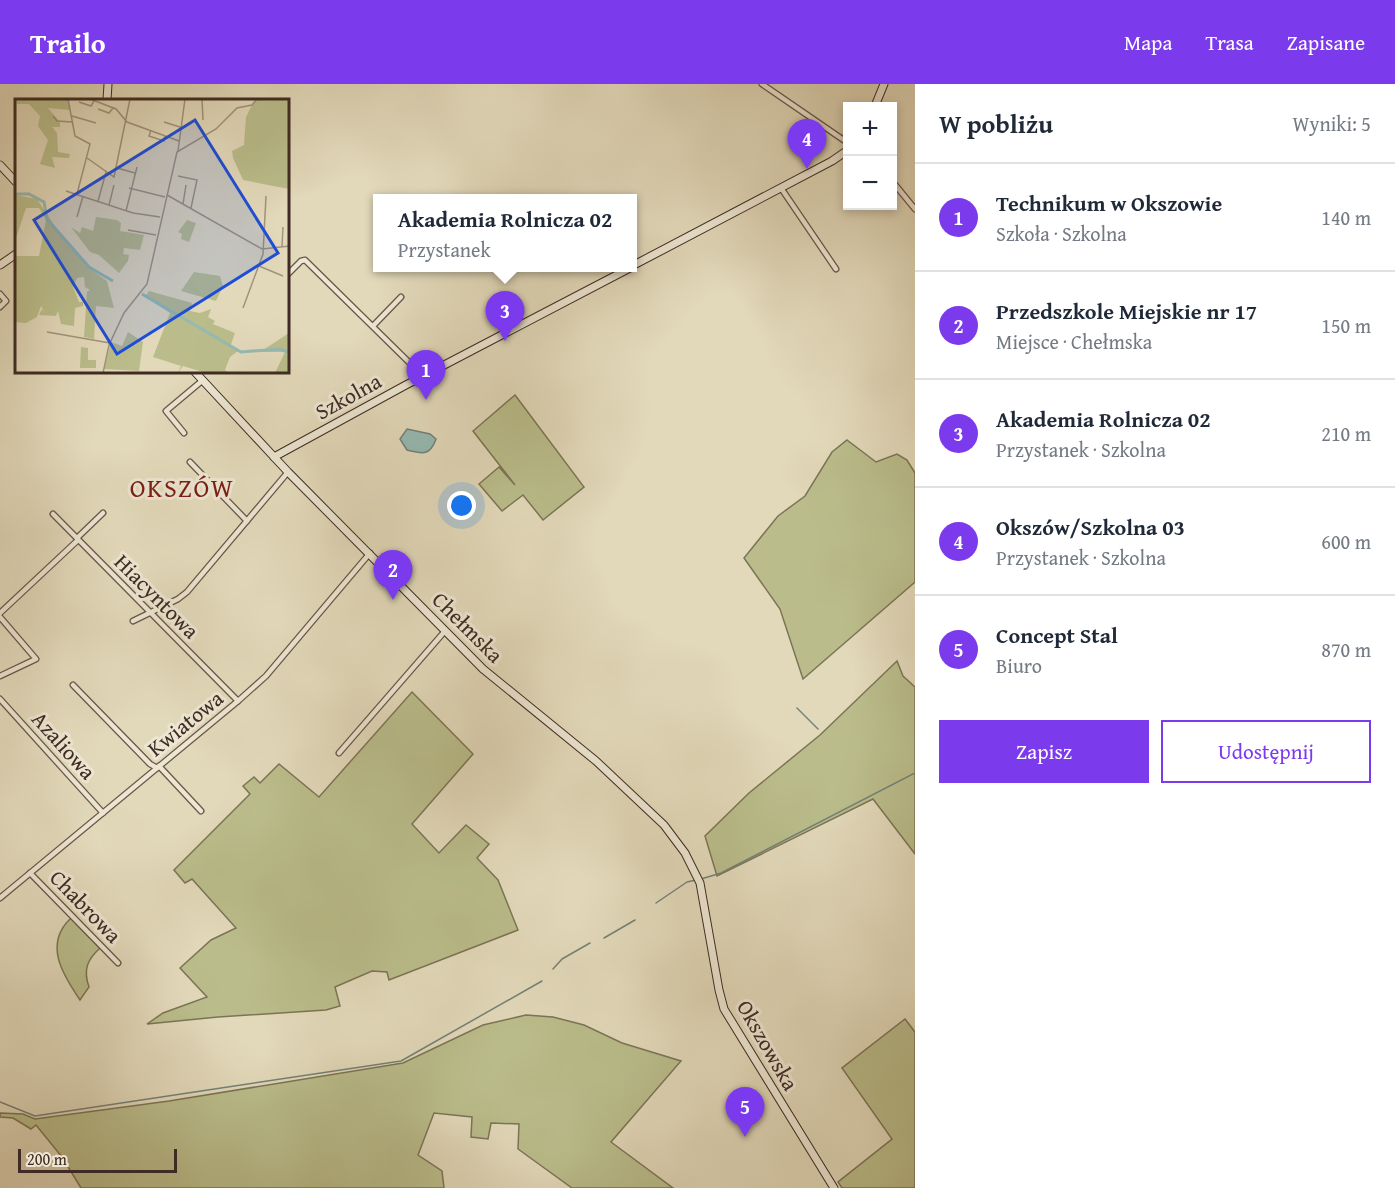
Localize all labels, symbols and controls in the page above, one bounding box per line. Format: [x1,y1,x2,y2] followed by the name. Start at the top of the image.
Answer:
[30,22,106,63] text: Trailo
[1124,27,1172,58] text: Mapa
[1205,27,1254,58] text: Trasa
[1287,27,1365,58] text: Zapisane
[15,99,290,374] inset map
[843,102,897,210] map controls
[843,102,897,156] button: +
[939,104,1053,143] text: W pobliżu
[1293,109,1371,138] text: Wyniki: 5
[788,120,826,169] pin: 4
[843,156,897,210] button: −
[996,187,1222,219] text: Technikum w Okszowie
[373,194,637,272] popup
[398,203,612,235] text: Akademia Rolnicza 02
[953,203,964,232] text: 1
[1321,203,1371,232] text: 140 m
[996,219,1127,248] text: Szkoła · Szkolna
[398,235,491,264] text: Przystanek
[486,292,524,341] pin: 3
[996,295,1257,327] text: Przedszkole Miejskie nr 17
[953,311,964,340] text: 2
[1321,311,1371,340] text: 150 m
[996,327,1152,356] text: Miejsce · Chełmska
[406,350,446,400] pin: 1
[309,364,387,427] street label: Szkolna
[996,403,1211,435] text: Akademia Rolnicza 02
[953,419,964,448] text: 3
[1321,419,1371,448] text: 210 m
[996,435,1166,464] text: Przystanek · Szkolna
[130,468,234,507] district label: OKSZÓW
[447,491,476,520] your location
[996,511,1185,543] text: Okszów/Szkolna 03
[953,527,964,556] text: 4
[1321,527,1371,556] text: 600 m
[996,543,1166,572] text: Przystanek · Szkolna
[107,546,207,646] street label: Hiacyntowa
[374,550,412,600] pin: 2
[425,584,511,670] street label: Chełmska
[996,619,1118,651] text: Concept Stal
[953,635,964,664] text: 5
[1321,635,1371,664] text: 870 m
[996,651,1042,680] text: Biuro
[140,682,230,764] street label: Kwiatowa
[25,704,104,787] street label: Azaliowa
[939,720,1149,783] button: Zapisz
[1161,720,1371,783] button: Udostępnij
[43,862,130,950] street label: Chabrowa
[729,994,807,1097] street label: Okszowska
[726,1088,764,1137] pin: 5
[18,1146,177,1174] scale bar
[27,1147,67,1171] text: 200 m

